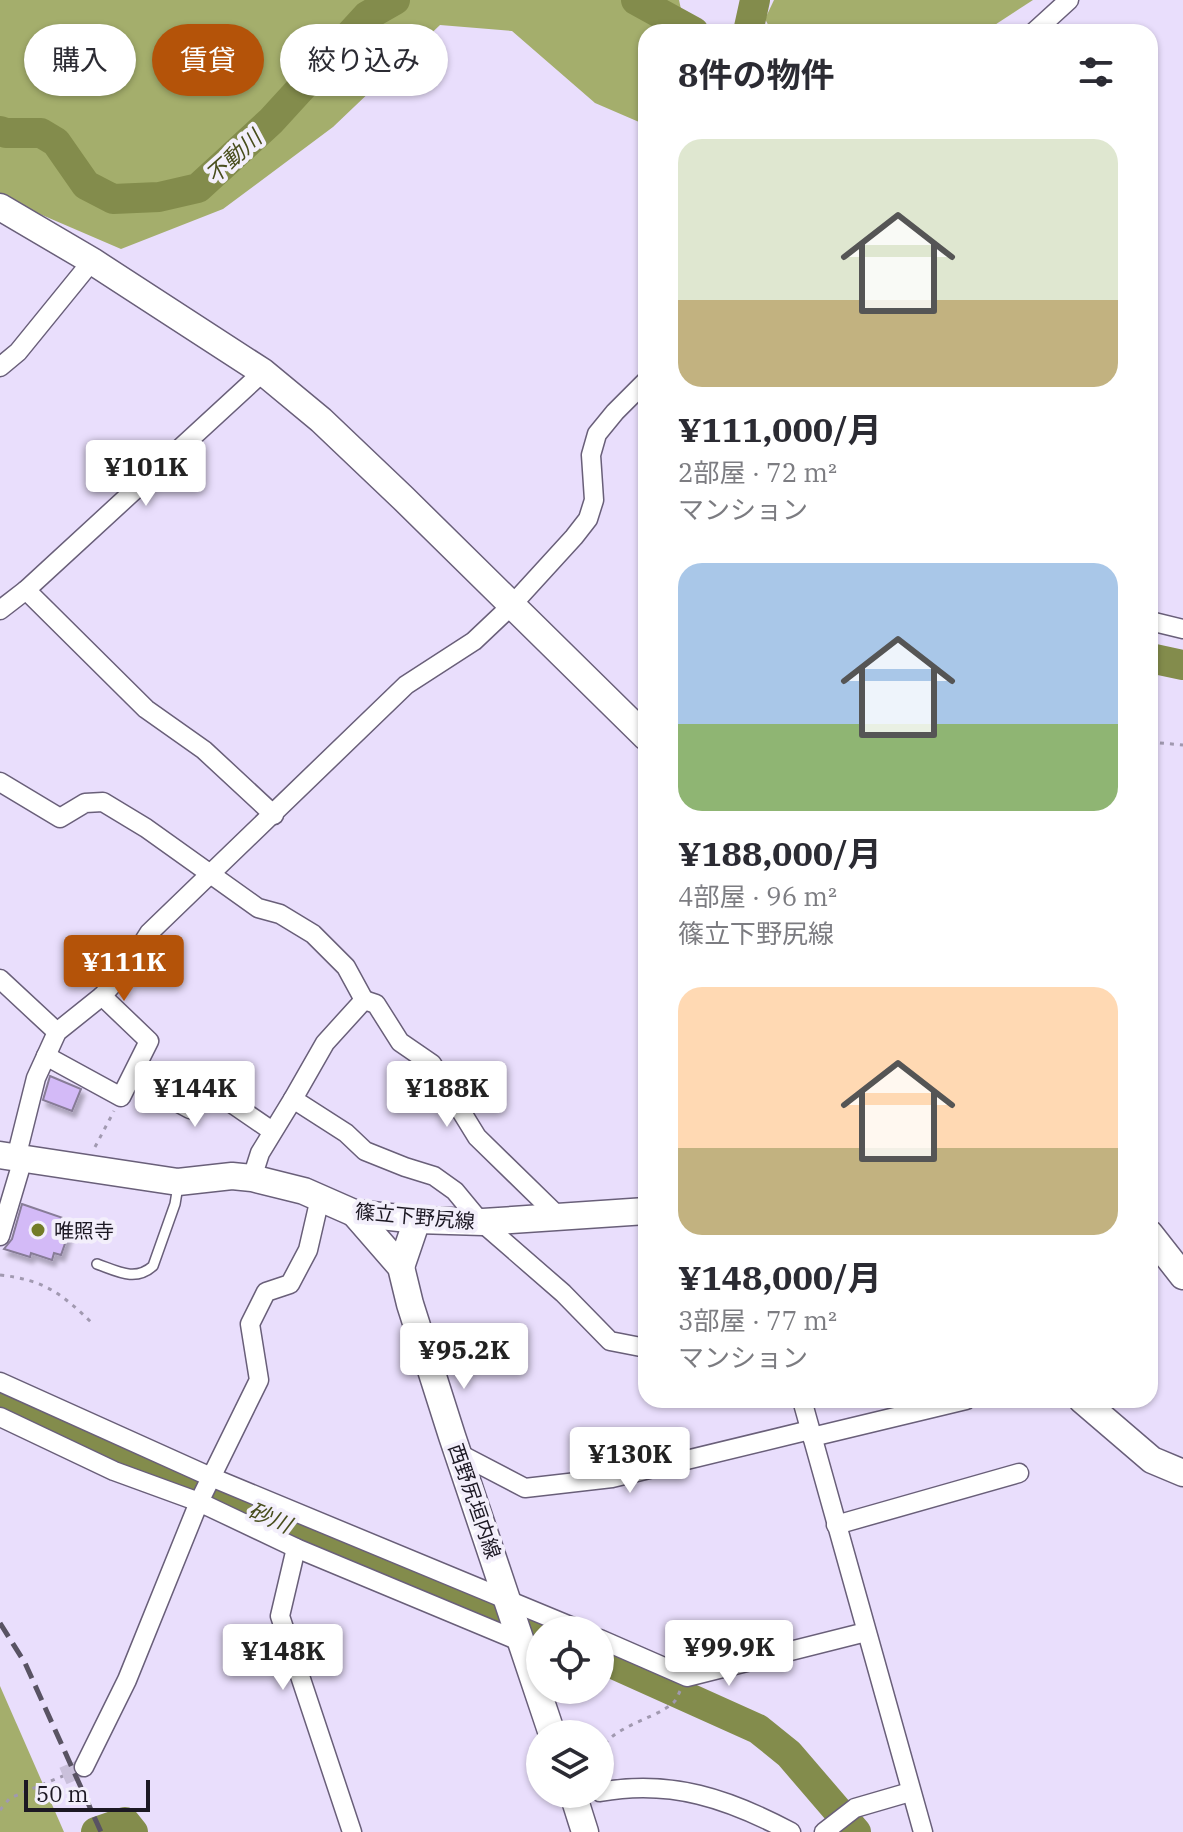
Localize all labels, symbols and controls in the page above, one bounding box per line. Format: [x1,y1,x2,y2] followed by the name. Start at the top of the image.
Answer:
[24,24,136,96] chip: 購入
[152,24,264,96] chip: 賃貸
[280,24,448,96] chip: 絞り込み
[1074,50,1118,94] icon: filters
[678,52,834,96] text: 8件の物件
[199,122,269,189] water label: 不動川
[826,191,970,335] icon: home
[678,407,882,451] text: ¥111,000/月
[90,440,202,508] pin: ¥101K
[104,449,188,483] text: ¥101K
[678,455,837,489] text: 2部屋 · 72 m²
[678,492,808,526] text: マンション
[826,615,970,759] icon: home
[678,831,882,875] text: ¥188,000/月
[678,879,837,913] text: 4部屋 · 96 m²
[678,916,834,950] text: 篠立下野尻線
[68,935,180,1003] pin: ¥111K
[82,944,166,978] text: ¥111K
[826,1039,970,1183] icon: home
[139,1061,251,1129] pin: ¥144K
[391,1061,503,1129] pin: ¥188K
[153,1070,237,1104] text: ¥144K
[405,1070,489,1104] text: ¥188K
[354,1197,476,1235] street label: 篠立下野尻線
[54,1217,114,1244] place label: 唯照寺
[29,1221,47,1239] marker: 唯照寺
[678,1255,882,1299] text: ¥148,000/月
[678,1303,837,1337] text: 3部屋 · 77 m²
[399,1323,529,1391] pin: ¥95.2K
[418,1332,510,1366] text: ¥95.2K
[678,1340,808,1374] text: マンション
[574,1427,686,1495] pin: ¥130K
[588,1436,672,1470] text: ¥130K
[443,1440,507,1562] street label: 西野尻垣内線
[244,1495,298,1540] water label: 砂川
[526,1616,614,1808] map controls
[526,1616,614,1704] button: locate
[664,1620,794,1688] pin: ¥99.9K
[227,1624,339,1692] pin: ¥148K
[683,1629,775,1663] text: ¥99.9K
[241,1633,325,1667] text: ¥148K
[526,1720,614,1808] button: layers
[24,1776,150,1812] scale bar
[36,1779,88,1808] text: 50 m

